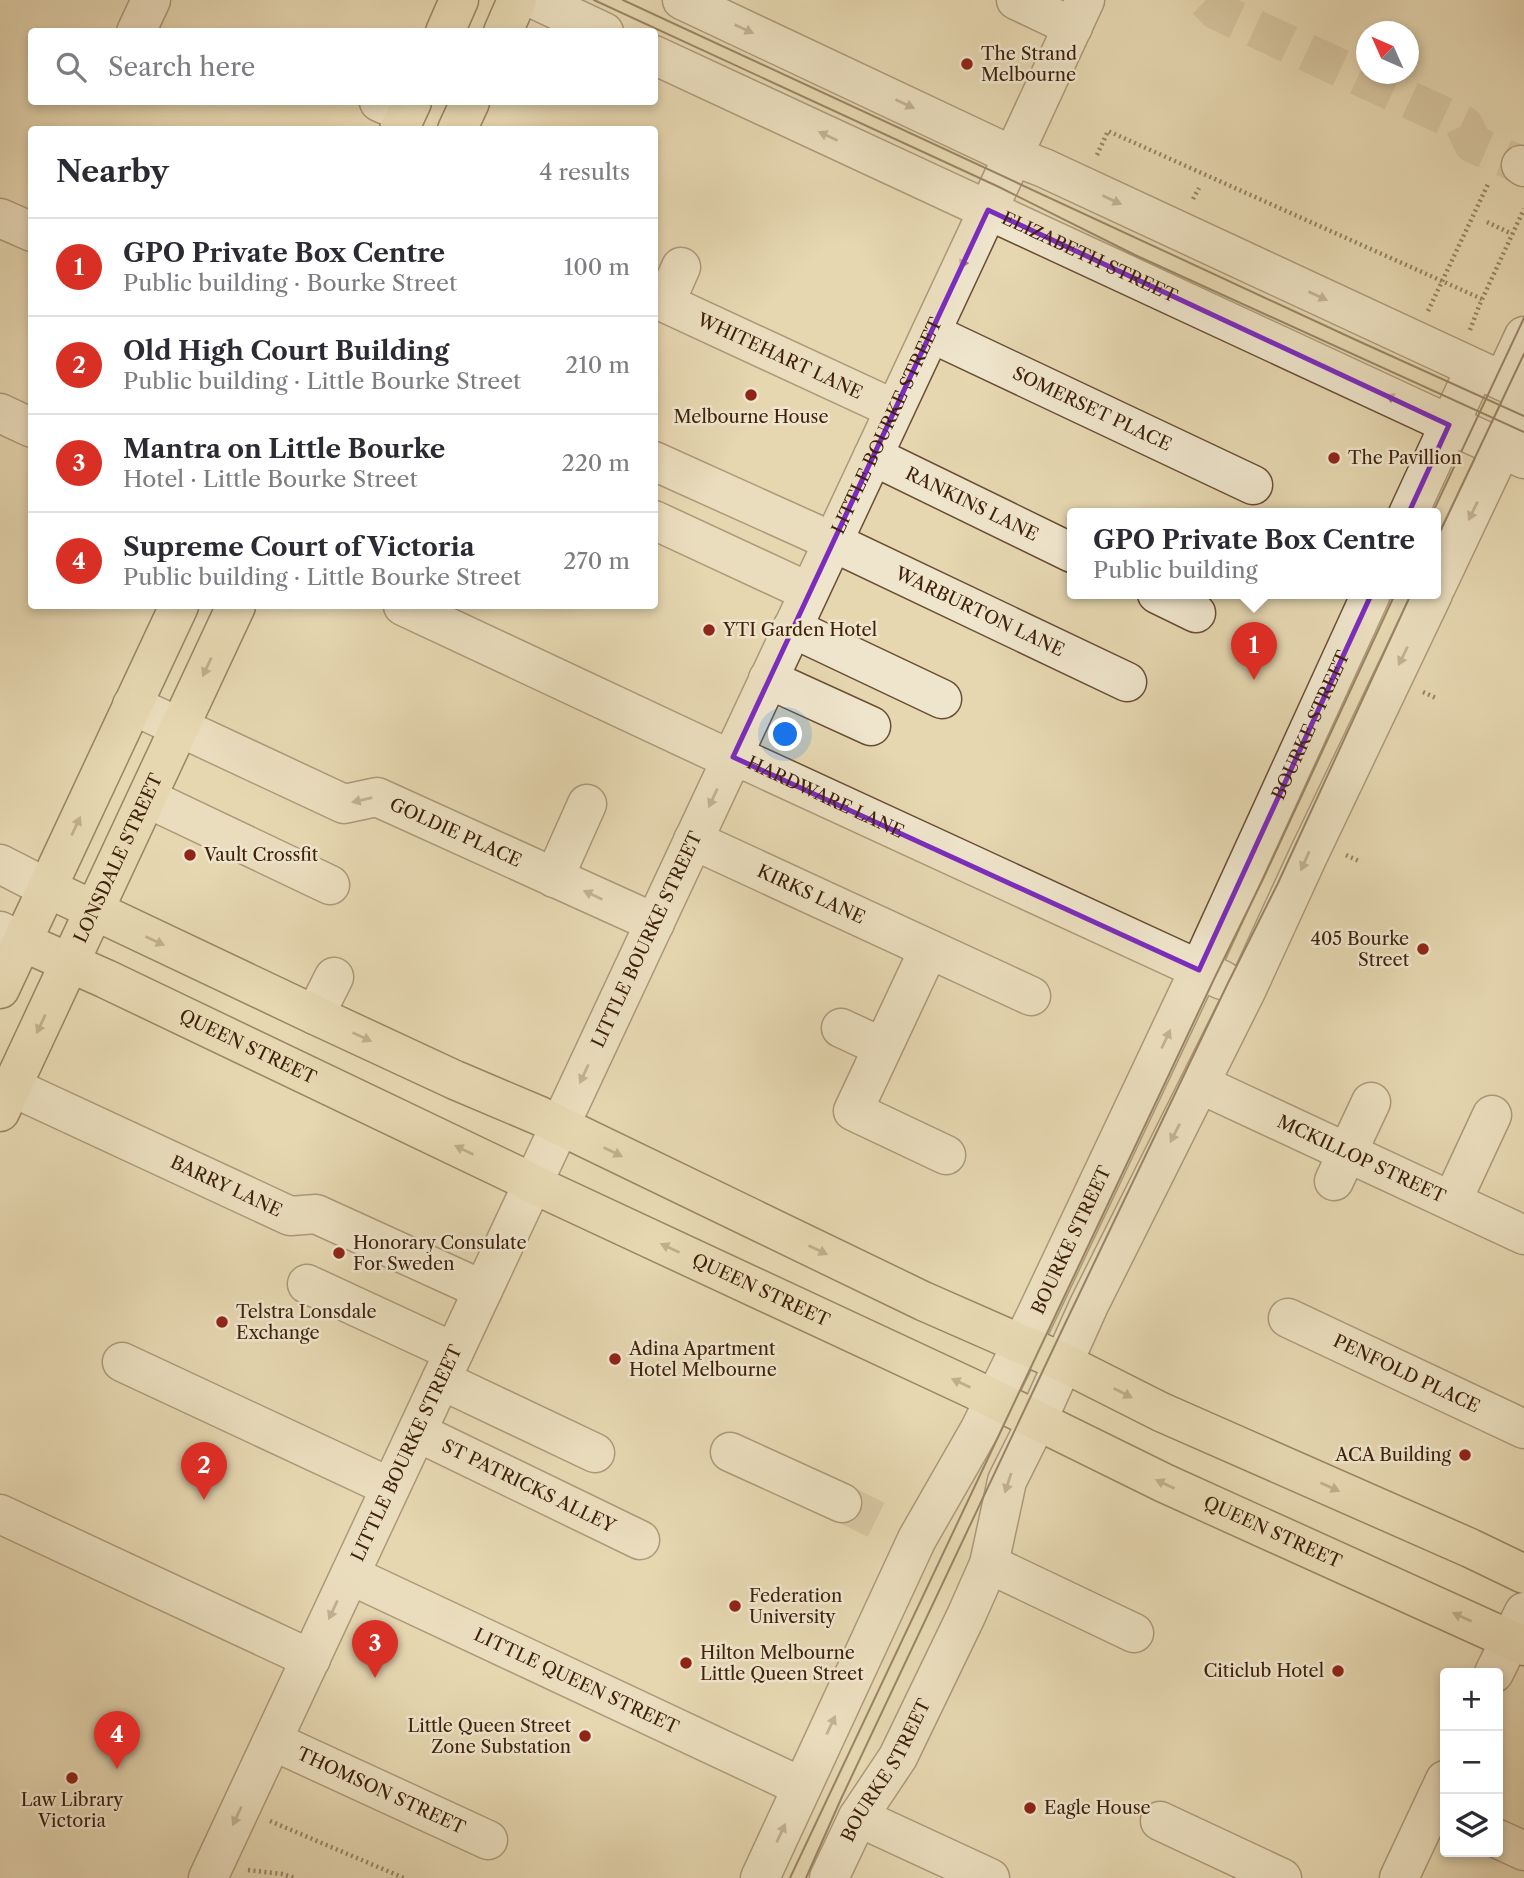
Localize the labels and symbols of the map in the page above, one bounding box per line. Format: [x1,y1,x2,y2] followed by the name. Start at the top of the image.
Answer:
[1356,21,1419,84] north arrow
[734,23,754,35] one-way arrow
[981,43,1077,86] place label: The Strand Melbourne
[959,56,975,72] marker: The Strand Melbourne
[895,99,916,110] one-way arrow
[818,130,838,141] one-way arrow
[1102,194,1122,206] one-way arrow
[998,207,1181,308] street label: ELIZABETH STREET
[959,249,971,269] one-way arrow
[1308,290,1328,301] one-way arrow
[693,308,866,404] street label: WHITEHART LANE
[827,314,947,538] street label: LITTLE BOURKE STREET
[1009,362,1175,456] street label: SOMERSET PLACE
[743,387,759,403] marker: Melbourne House
[1385,393,1406,404] one-way arrow
[674,406,828,428] place label: Melbourne House
[1348,447,1462,469] place label: The Pavillion
[1326,450,1342,466] marker: The Pavillion
[902,463,1042,546] street label: RANKINS LANE
[1467,500,1478,521] one-way arrow
[891,562,1068,661] street label: WARBURTON LANE
[722,619,877,641] place label: YTI Garden Hotel
[701,622,717,638] marker: YTI Garden Hotel
[1231,622,1277,680] pin: 1
[1398,646,1409,666] one-way arrow
[1267,647,1355,803] street label: BOURKE STREET
[201,657,213,677] one-way arrow
[768,717,802,751] your location
[743,752,907,843] street label: HARDWARE LANE
[69,770,168,946] street label: LONSDALE STREET
[707,788,719,808] one-way arrow
[386,793,525,872] street label: GOLDIE PLACE
[351,795,373,806] one-way arrow
[70,816,82,836] one-way arrow
[587,828,707,1051] street label: LITTLE BOURKE STREET
[203,844,319,866] place label: Vault Crossfit
[182,847,198,863] marker: Vault Crossfit
[1300,851,1311,871] one-way arrow
[754,860,868,929] street label: KIRKS LANE
[582,889,603,900] one-way arrow
[1311,928,1410,971] place label: 405 Bourke Street
[145,935,166,946] one-way arrow
[1415,941,1431,957] marker: 405 Bourke Street
[176,1005,320,1089] street label: QUEEN STREET
[35,1014,47,1034] one-way arrow
[1160,1029,1172,1049] one-way arrow
[351,1032,372,1043] one-way arrow
[578,1064,590,1084] one-way arrow
[1274,1111,1449,1208] street label: MCKILLOP STREET
[1170,1123,1181,1143] one-way arrow
[454,1144,474,1155] one-way arrow
[603,1146,623,1158] one-way arrow
[167,1151,285,1222] street label: BARRY LANE
[1027,1162,1116,1318] street label: BOURKE STREET
[353,1232,527,1275] place label: Honorary Consulate For Sweden
[660,1242,680,1254] one-way arrow
[331,1245,347,1261] marker: Honorary Consulate For Sweden
[808,1245,828,1256] one-way arrow
[689,1249,834,1332] street label: QUEEN STREET
[236,1301,377,1344] place label: Telstra Lonsdale Exchange
[214,1314,230,1330] marker: Telstra Lonsdale Exchange
[1330,1330,1483,1418] street label: PENFOLD PLACE
[628,1338,777,1381] place label: Adina Apartment Hotel Melbourne
[347,1341,467,1565] street label: LITTLE BOURKE STREET
[607,1351,623,1367] marker: Adina Apartment Hotel Melbourne
[951,1378,971,1389] one-way arrow
[1113,1387,1133,1399] one-way arrow
[438,1435,620,1538] street label: ST PATRICKS ALLEY
[181,1442,227,1500] pin: 2
[1334,1444,1451,1466] place label: ACA Building
[1457,1447,1473,1463] marker: ACA Building
[1002,1473,1013,1494] one-way arrow
[1155,1478,1175,1489] one-way arrow
[1320,1481,1340,1493] one-way arrow
[1200,1491,1345,1573] street label: QUEEN STREET
[749,1585,842,1628] place label: Federation University
[727,1598,743,1614] marker: Federation University
[327,1600,339,1620] one-way arrow
[1452,1611,1472,1623] one-way arrow
[352,1620,398,1678] pin: 3
[470,1624,683,1739] street label: LITTLE QUEEN STREET
[700,1642,864,1685] place label: Hilton Melbourne Little Queen Street
[678,1655,694,1671] marker: Hilton Melbourne Little Queen Street
[1203,1660,1324,1682] place label: Citiclub Hotel
[1330,1663,1346,1679] marker: Citiclub Hotel
[837,1695,936,1845] street label: BOURKE STREET
[94,1711,140,1769] pin: 4
[407,1715,572,1758] place label: Little Queen Street Zone Substation
[825,1715,837,1735] one-way arrow
[577,1728,593,1744] marker: Little Queen Street Zone Substation
[294,1743,469,1839] street label: THOMSON STREET
[64,1770,80,1786] marker: Law Library Victoria
[21,1789,124,1832] place label: Law Library Victoria
[1044,1797,1151,1819] place label: Eagle House
[1022,1800,1038,1816] marker: Eagle House
[232,1806,243,1826] one-way arrow
[775,1823,787,1843] one-way arrow

